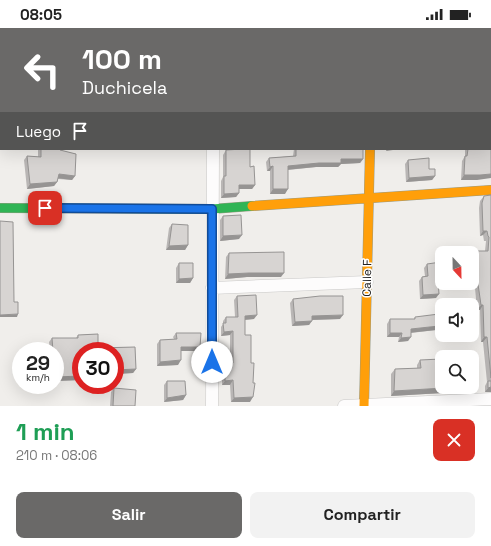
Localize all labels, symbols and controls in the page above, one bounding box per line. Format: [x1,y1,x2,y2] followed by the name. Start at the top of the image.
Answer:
[20,5,62,24] text: 08:05
[82,41,162,77] text: 100 m
[16,44,68,96] icon: left
[82,76,167,99] text: Duchicela
[69,120,91,142] icon: arrive
[16,122,61,141] text: Luego
[28,191,62,225] pin
[34,197,56,219] icon: arrive
[435,246,479,290] north arrow
[435,246,479,394] map controls
[359,259,375,297] street label: Calle F
[435,298,479,342] button: sound
[191,341,233,383] position arrow
[72,342,124,394] speed limit sign: 30
[26,350,50,376] text: 29
[435,350,479,394] button: search
[26,371,50,384] text: km/h
[16,416,75,447] text: 1 min
[433,419,475,461] button: close
[16,447,97,464] text: 210 m · 08:06
[16,492,242,538] button: Salir
[250,492,475,538] button: Compartir

